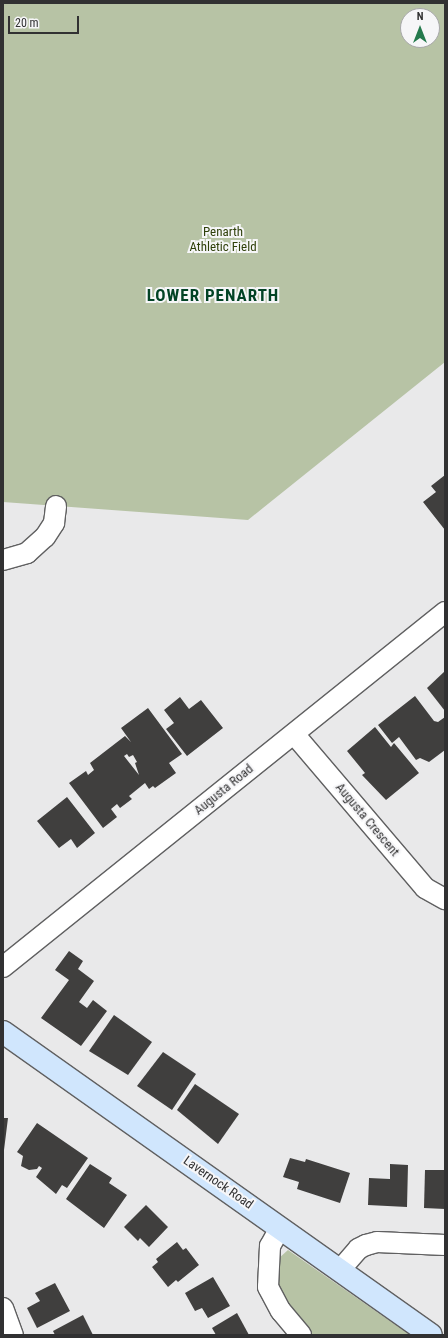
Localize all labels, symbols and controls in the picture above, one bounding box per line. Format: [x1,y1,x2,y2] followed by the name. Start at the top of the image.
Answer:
[10,8,81,34] scale bar
[400,8,440,48] north arrow
[417,10,423,23] text: N
[15,16,39,30] text: 20 m
[189,225,257,256] park label: Penarth Athletic Field
[147,286,279,306] district label: LOWER PENARTH
[191,761,257,819] street label: Augusta Road
[332,780,402,860] street label: Augusta Crescent
[180,1153,256,1213] street label: Lavernock Road

